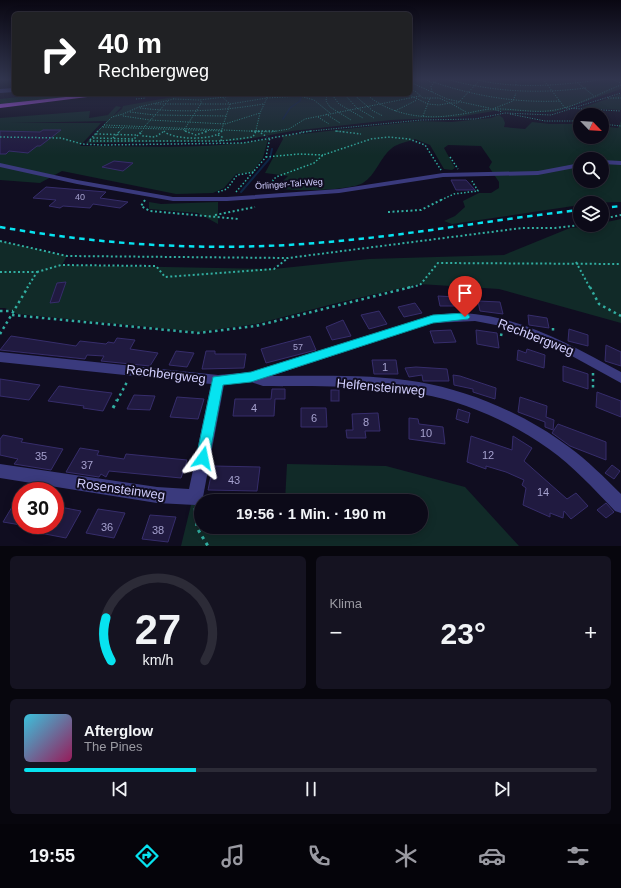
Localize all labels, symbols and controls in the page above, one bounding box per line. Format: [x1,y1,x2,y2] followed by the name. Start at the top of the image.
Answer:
[32,28,84,80] icon: right
[98,28,162,59] text: 40 m
[98,61,209,81] text: Rechbergweg
[573,108,609,144] north arrow
[573,108,609,232] map controls
[573,152,609,188] button: search
[255,177,323,191] street label: Örlinger-Tal-Weg
[75,192,85,202] house number: 40
[573,196,609,232] button: layers
[448,276,482,317] pin
[454,282,476,304] icon: arrive
[496,316,576,358] street label: Rechbergweg
[293,342,303,352] house number: 57
[382,361,388,373] house number: 1
[125,362,207,386] street label: Rechbergweg
[336,376,426,398] street label: Helfensteinweg
[251,402,257,414] house number: 4
[311,412,317,424] house number: 6
[363,416,369,428] house number: 8
[420,427,432,439] house number: 10
[182,437,224,479] position arrow
[482,449,494,461] house number: 12
[35,450,47,462] house number: 35
[81,459,93,471] house number: 37
[228,474,240,486] house number: 43
[76,475,166,503] street label: Rosensteinweg
[12,482,64,534] speed limit sign: 30
[537,486,549,498] house number: 14
[236,505,386,522] text: 19:56 · 1 Min. · 190 m
[101,521,113,533] house number: 36
[152,524,164,536] house number: 38
[330,596,362,611] text: Klima
[135,605,181,652] text: 27
[441,617,486,650] text: 23°
[330,620,342,645] text: −
[584,620,597,645] text: +
[142,651,173,667] text: km/h
[84,722,153,739] text: Afterglow
[84,739,143,754] text: The Pines
[109,778,131,800] icon: previous
[300,778,322,800] icon: pause
[491,778,513,800] icon: next
[133,842,161,870] icon: directions
[219,842,247,870] icon: music
[305,842,333,870] icon: phone
[392,842,420,870] icon: climate
[478,842,506,870] icon: car
[564,842,592,870] icon: filters
[29,846,75,866] text: 19:55

